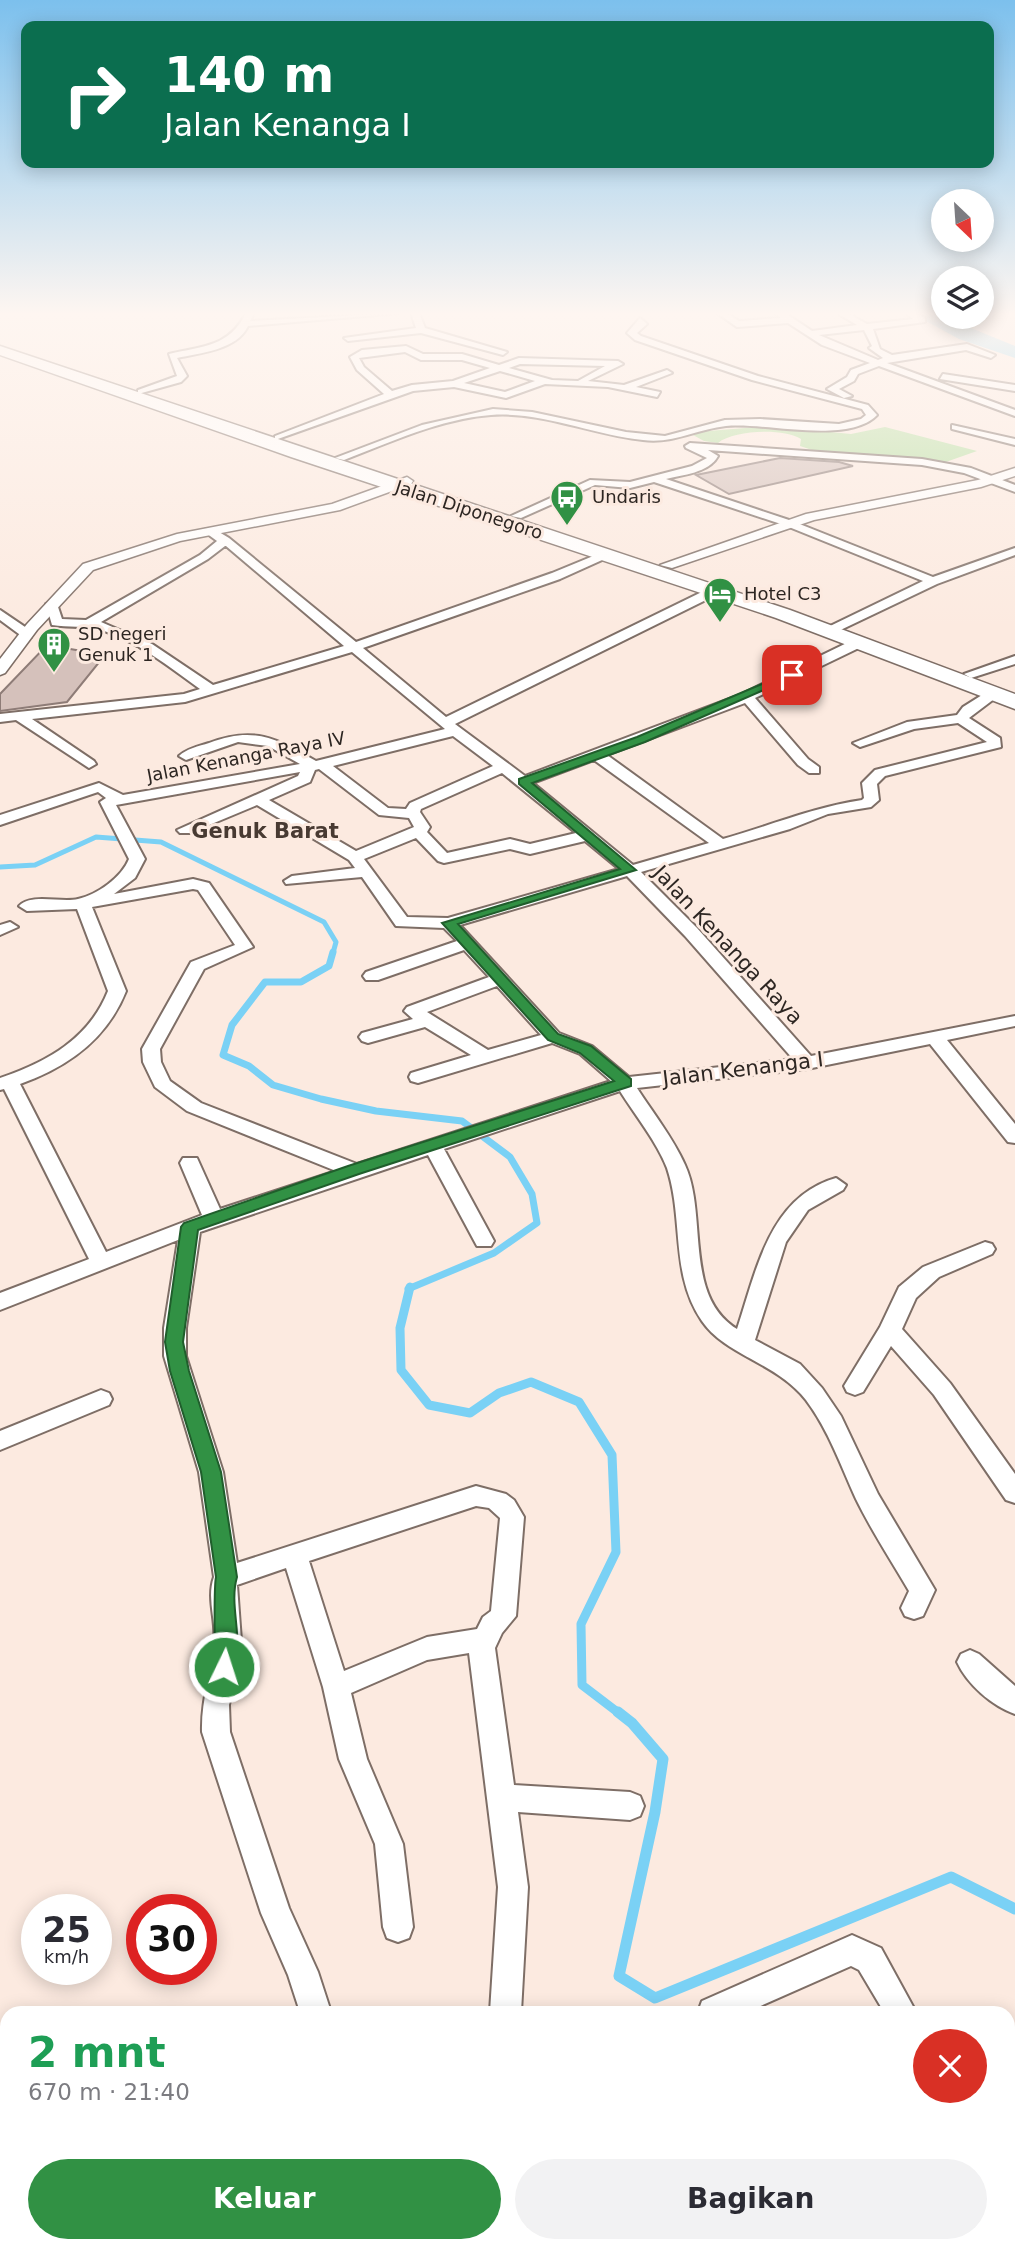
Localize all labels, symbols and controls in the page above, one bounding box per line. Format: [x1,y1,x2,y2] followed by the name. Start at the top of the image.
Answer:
[164,47,334,104] text: 140 m
[49,49,140,140] icon: right
[164,106,411,144] text: Jalan Kenanga I
[931,189,994,252] north arrow
[931,189,994,329] map controls
[931,266,994,329] button: layers
[392,475,546,543] street label: Jalan Diponegoro
[548,478,586,527] bus stop icon: Undaris
[592,486,661,507] place label: Undaris
[701,575,739,624] hotel icon: Hotel C3
[744,583,821,604] place label: Hotel C3
[78,623,166,665] place label: SD negeri Genuk 1
[35,625,73,674] building icon: SD negeri Genuk 1
[762,645,822,705] pin
[773,656,811,694] icon: arrive
[144,727,348,786] street label: Jalan Kenanga Raya IV
[191,819,339,843] district label: Genuk Barat
[647,859,808,1029] street label: Jalan Kenanga Raya
[659,1047,825,1091] street label: Jalan Kenanga I
[187,1630,261,1704] position arrow
[126,1894,217,1985] speed limit sign: 30
[42,1910,91,1950] text: 25
[44,1946,89,1967] text: km/h
[28,2028,166,2077] text: 2 mnt
[913,2029,987,2103] button: close
[28,2079,190,2105] text: 670 m · 21:40
[28,2159,501,2239] button: Keluar
[515,2159,987,2239] button: Bagikan

